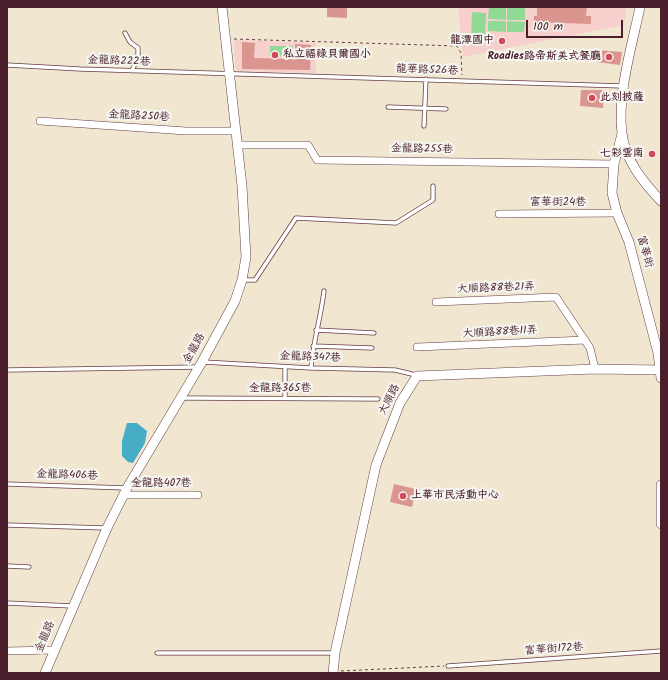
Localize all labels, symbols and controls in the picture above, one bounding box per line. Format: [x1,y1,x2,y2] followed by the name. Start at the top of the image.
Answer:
[528,12,625,38] scale bar
[533,17,563,36] text: 100 m
[450,34,494,48] place label: 龍潭國中
[497,36,507,46] marker: 龍潭國中
[283,48,371,62] place label: 私立福祿貝爾國小
[270,50,280,60] marker: 私立福祿貝爾國小
[487,50,601,64] place label: Roadies路帝斯美式餐廳
[604,52,614,62] marker: Roadies路帝斯美式餐廳
[87,54,151,70] street label: 金龍路222巷
[396,63,458,79] street label: 龍華路526巷
[600,91,644,105] place label: 此刻披薩
[587,93,597,103] marker: 此刻披薩
[108,109,170,125] street label: 金龍路250巷
[391,143,453,157] street label: 金龍路255巷
[600,147,644,161] place label: 七彩雲南
[647,149,657,159] marker: 七彩雲南
[530,196,586,210] street label: 富華街24巷
[633,234,655,270] street label: 富華街
[457,281,535,297] street label: 大順路88巷21弄
[462,324,538,342] street label: 大順路88巷11弄
[181,331,209,367] street label: 金龍路
[279,350,341,366] street label: 金龍路347巷
[249,382,311,396] street label: 金龍路365巷
[377,382,403,418] street label: 大順路
[36,468,98,484] street label: 金龍路406巷
[131,477,191,491] street label: 金龍路407巷
[411,489,499,503] place label: 上華市民活動中心
[398,491,408,501] marker: 上華市民活動中心
[33,619,59,655] street label: 金龍路
[524,641,584,659] street label: 富華街172巷

